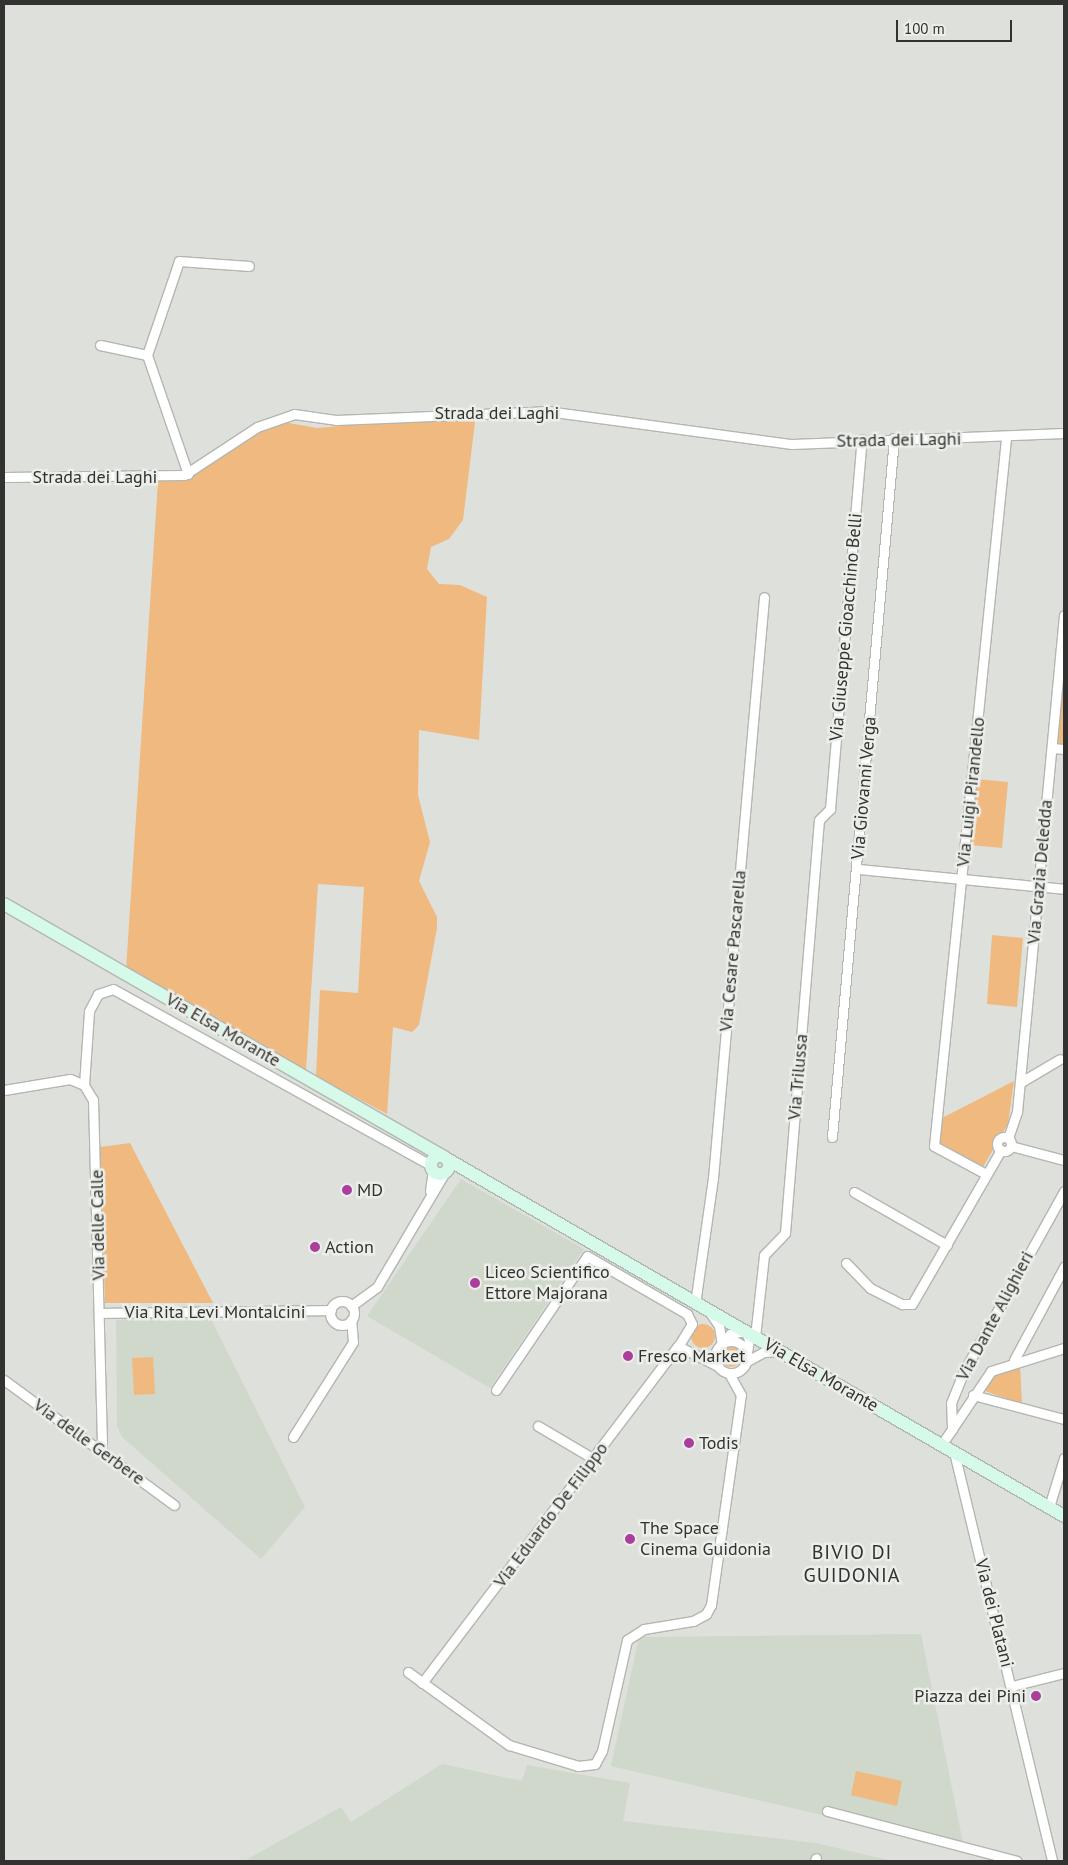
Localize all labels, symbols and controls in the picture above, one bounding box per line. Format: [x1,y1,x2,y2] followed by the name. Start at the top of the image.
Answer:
[898,10,1014,42] scale bar
[904,19,945,38] text: 100 m
[435,402,559,424] street label: Strada dei Laghi
[836,428,962,452] street label: Strada dei Laghi
[33,466,157,488] street label: Strada dei Laghi
[825,512,867,742] street label: Via Giuseppe Gioacchino Belli
[847,715,881,861] street label: Via Giovanni Verga
[952,716,990,868] street label: Via Luigi Pirandello
[1023,799,1057,945] street label: Via Grazia Deledda
[715,869,751,1033] street label: Via Cesare Pascarella
[162,988,284,1072] street label: Via Elsa Morante
[783,1033,813,1121] street label: Via Trilussa
[86,1170,110,1280] street label: Via delle Calle
[357,1179,383,1201] place label: MD
[341,1184,353,1196] marker: MD
[325,1236,374,1258] place label: Action
[309,1241,321,1253] marker: Action
[952,1247,1038,1385] street label: Via Dante Alighieri
[485,1262,610,1304] place label: Liceo Scientifico Ettore Majorana
[469,1277,481,1289] marker: Liceo Scientifico Ettore Majorana
[124,1301,306,1323] street label: Via Rita Levi Montalcini
[760,1333,882,1417] street label: Via Elsa Morante
[638,1345,745,1367] place label: Fresco Market
[622,1350,634,1362] marker: Fresco Market
[29,1394,149,1490] street label: Via delle Gerbere
[699,1432,738,1454] place label: Todis
[683,1437,695,1449] marker: Todis
[489,1438,613,1592] street label: Via Eduardo De Filippo
[640,1518,771,1560] place label: The Space Cinema Guidonia
[624,1533,636,1545] marker: The Space Cinema Guidonia
[803,1540,901,1587] district label: BIVIO DI GUIDONIA
[970,1556,1018,1670] street label: Via dei Platani
[914,1685,1026,1707] place label: Piazza dei Pini
[1030,1690,1042,1702] marker: Piazza dei Pini

